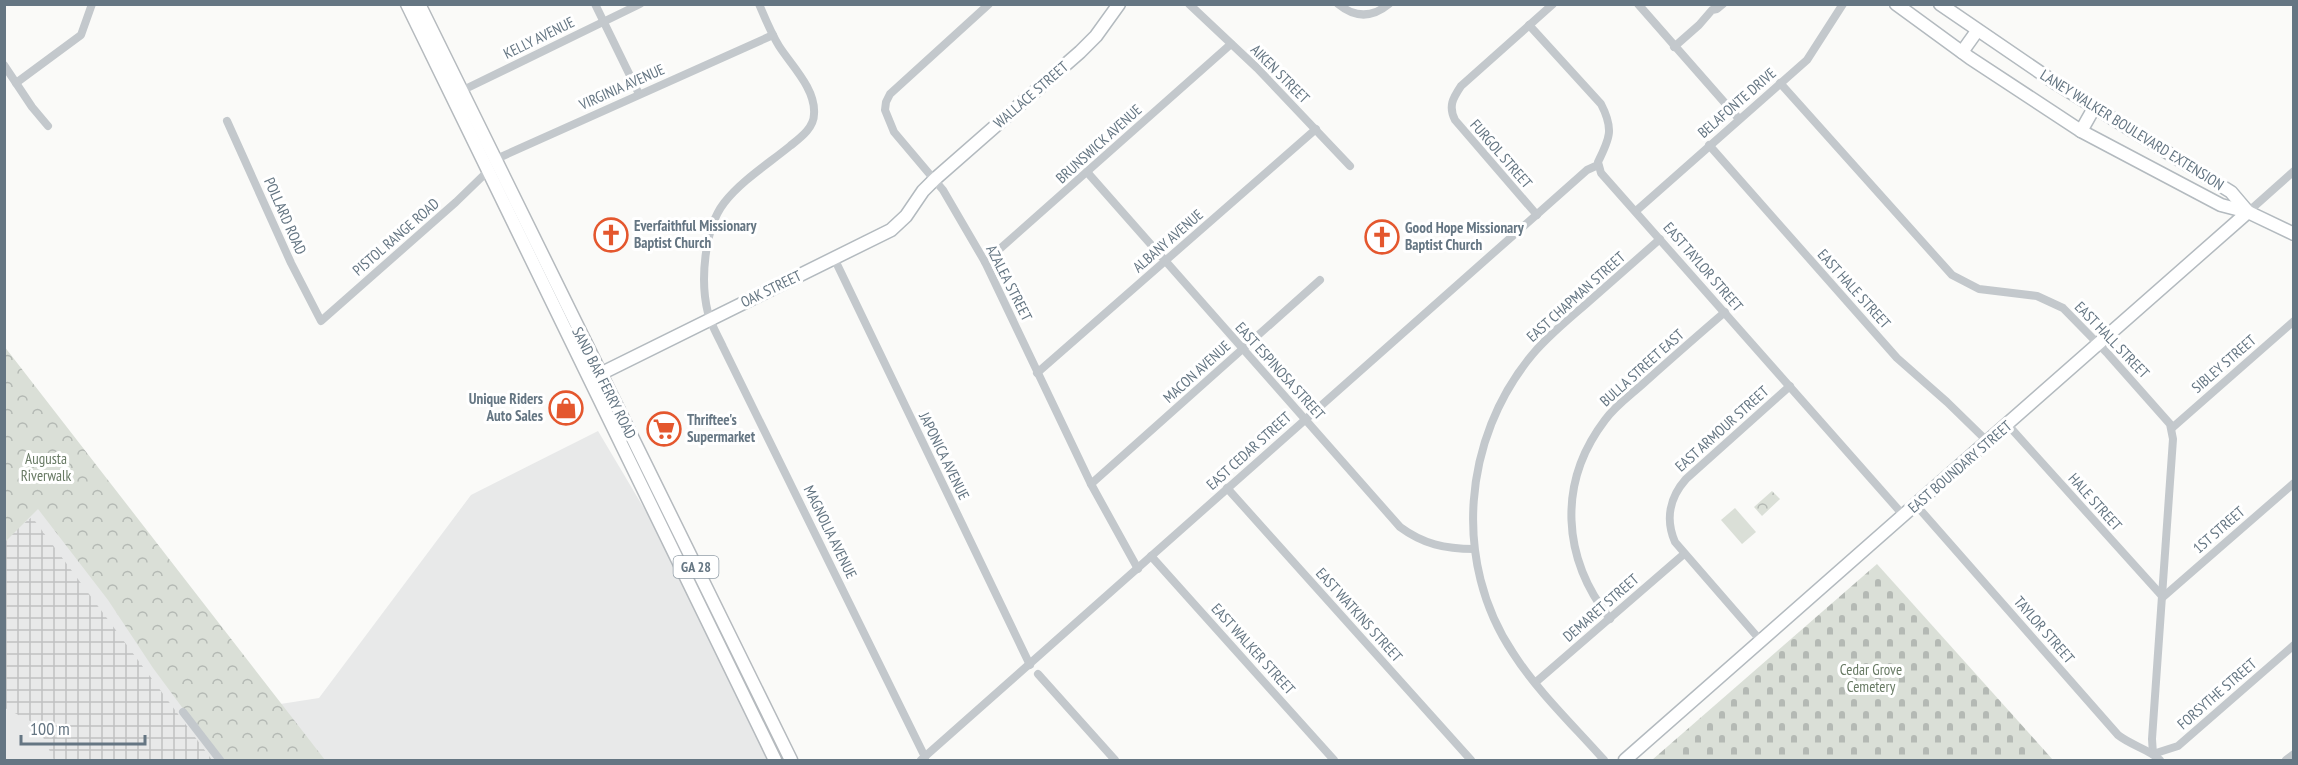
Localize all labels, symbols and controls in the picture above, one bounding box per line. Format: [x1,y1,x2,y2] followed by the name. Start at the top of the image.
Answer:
[500,12,577,63] street label: KELLY AVENUE
[1247,40,1314,107] street label: AIKEN STREET
[990,57,1072,132] street label: WALLACE STREET
[575,59,667,114] street label: VIRGINIA AVENUE
[1694,63,1780,142] street label: BELAFONTE DRIVE
[2037,65,2228,194] street label: LANEY WALKER BOULEVARD EXTENSION
[1052,100,1146,187] street label: BRUNSWICK AVENUE
[1466,115,1537,192] street label: FURGOL STREET
[260,174,311,257] street label: POLLARD ROAD
[348,194,443,279] street label: PISTOL RANGE ROAD
[1129,205,1207,276] street label: ALBANY AVENUE
[634,216,757,252] place label: Everfaithful Missionary Baptist Church
[593,217,629,253] church icon: Everfaithful Missionary Baptist Church
[1405,218,1525,254] place label: Good Hope Missionary Baptist Church
[1660,218,1747,315] street label: EAST TAYLOR STREET
[1364,219,1400,255] church icon: Good Hope Missionary Baptist Church
[982,242,1037,324] street label: AZALEA STREET
[1814,245,1895,332] street label: EAST HALE STREET
[1523,247,1629,346] street label: EAST CHAPMAN STREET
[737,266,804,311] street label: OAK STREET
[2071,297,2154,382] street label: EAST HALL STREET
[1232,318,1329,424] street label: EAST ESPINOSA STREET
[568,324,641,442] street label: SAND BAR FERRY ROAD
[1596,325,1688,410] street label: BULLA STREET EAST
[2188,330,2260,397] street label: SIBLEY STREET
[1159,336,1234,407] street label: MACON AVENUE
[1671,382,1773,476] street label: EAST ARMOUR STREET
[469,389,543,425] place label: Unique Riders Auto Sales
[548,390,584,426] shop icon: Unique Riders Auto Sales
[1202,407,1295,494] street label: EAST CEDAR STREET
[915,408,974,503] street label: JAPONICA AVENUE
[687,410,756,446] place label: Thriftee's Supermarket
[646,411,682,447] supermarket icon: Thriftee's Supermarket
[1904,416,2016,517] street label: EAST BOUNDARY STREET
[21,449,72,485] park label: Augusta Riverwalk
[2065,469,2126,535] street label: HALE STREET
[800,482,861,581] street label: MAGNOLIA AVENUE
[2189,502,2249,557] street label: 1ST STREET
[674,556,718,578] road number: GA 28
[1312,564,1407,666] street label: EAST WATKINS STREET
[1559,569,1643,646] street label: DEMARET STREET
[2010,592,2079,667] street label: TAYLOR STREET
[1207,599,1300,698] street label: EAST WALKER STREET
[2173,654,2260,733] street label: FORSYTHE STREET
[1840,660,1902,696] park label: Cedar Grove Cemetery
[21,708,146,746] scale bar
[30,717,70,740] text: 100 m

